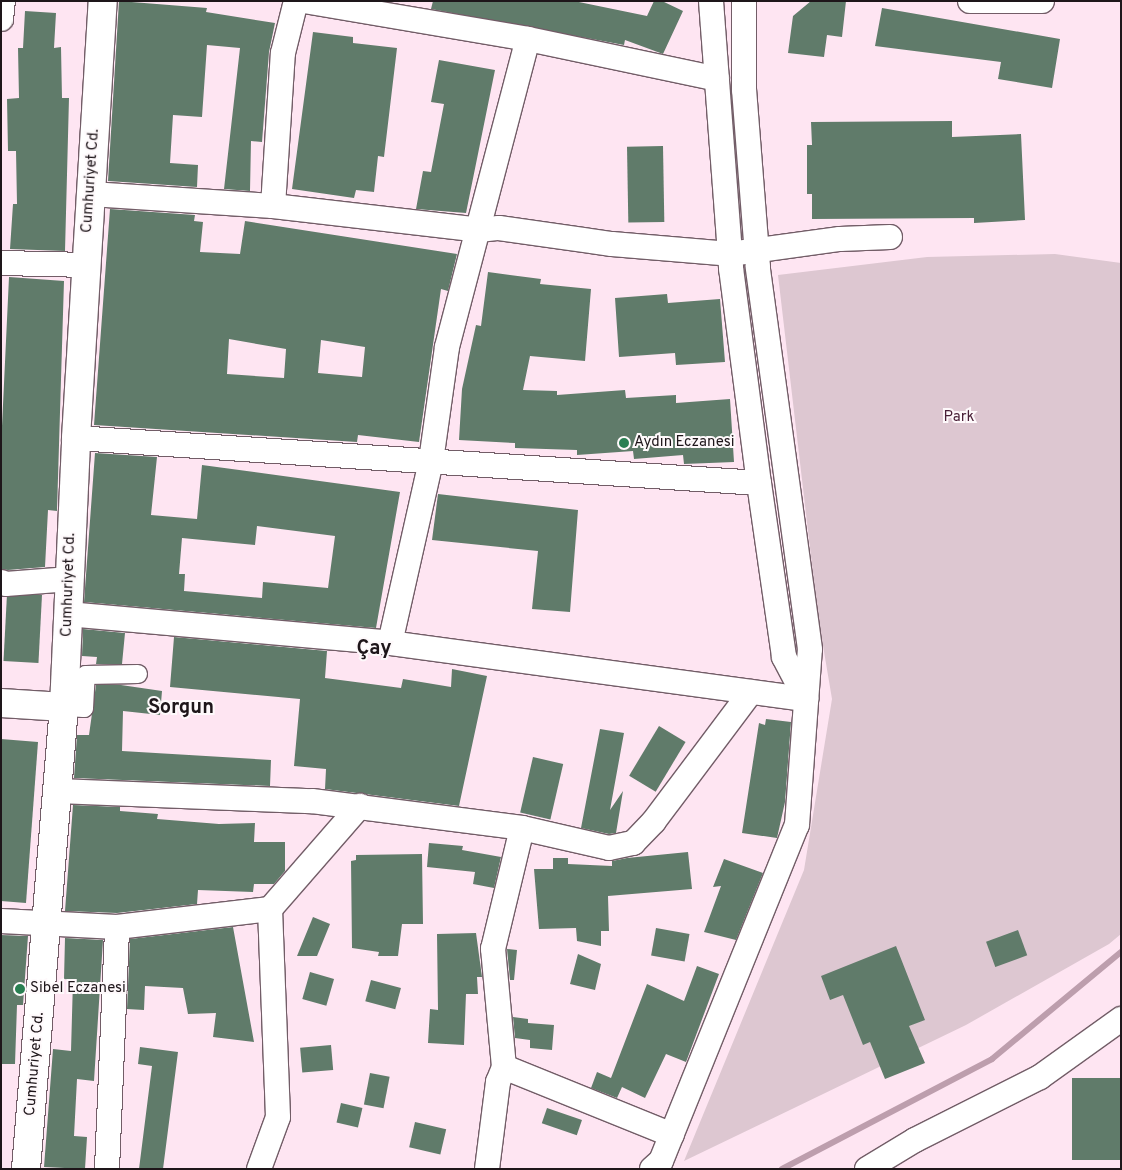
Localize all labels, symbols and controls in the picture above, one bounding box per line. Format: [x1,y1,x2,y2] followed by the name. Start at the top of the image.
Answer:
[78,128,104,234] street label: Cumhuriyet Cd.
[944,409,974,427] park label: Park
[634,434,735,452] place label: Aydın Eczanesi
[618,437,630,449] marker: Aydın Eczanesi
[58,533,80,637] street label: Cumhuriyet Cd.
[356,637,392,661] district label: Çay
[148,696,214,720] district label: Sorgun
[30,980,126,998] place label: Sibel Eczanesi
[14,983,26,995] marker: Sibel Eczanesi
[21,1011,49,1117] street label: Cumhuriyet Cd.

